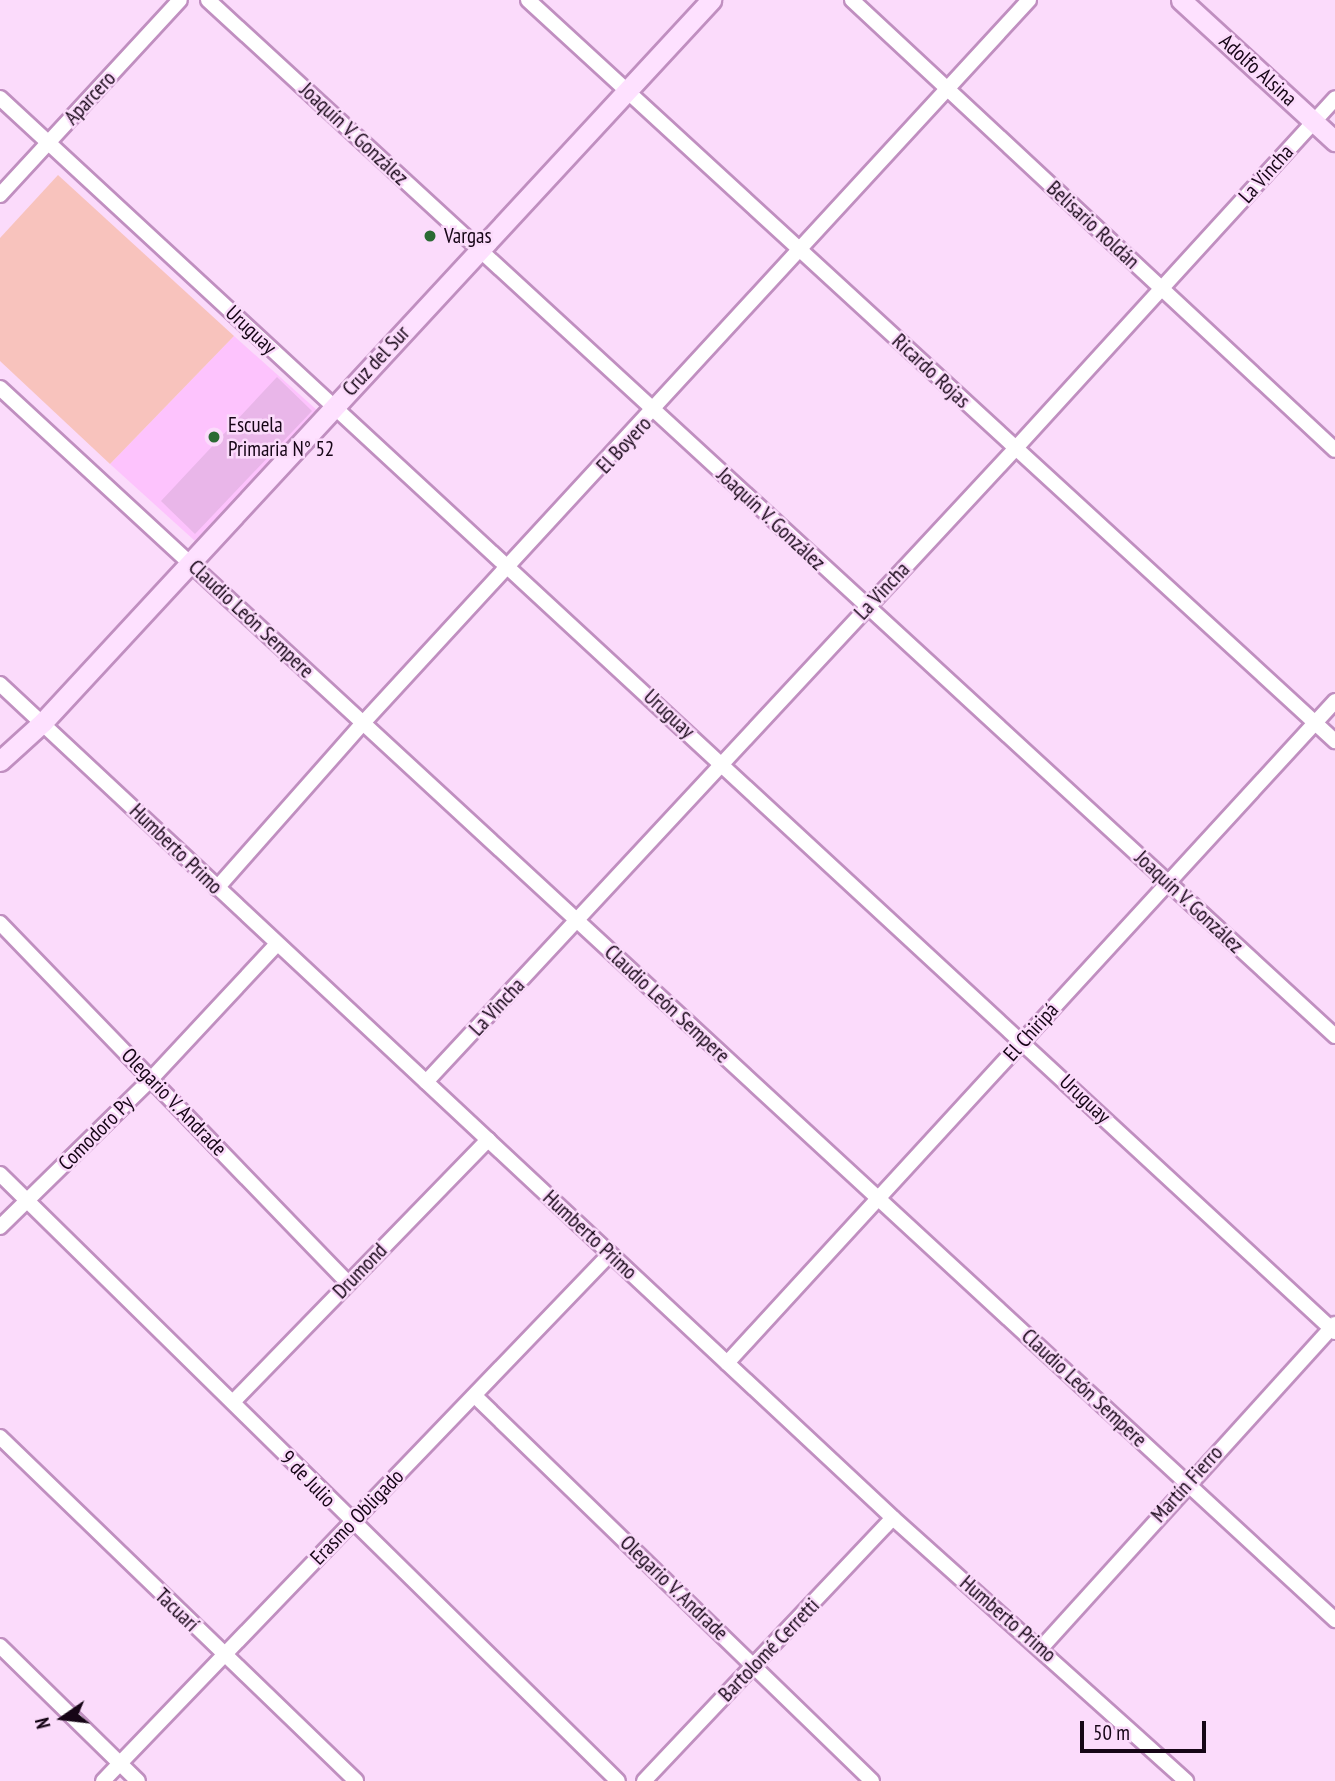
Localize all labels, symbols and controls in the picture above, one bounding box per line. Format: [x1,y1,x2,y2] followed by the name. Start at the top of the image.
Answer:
[1214,29,1302,111] street label: Adolfo Alsina
[59,66,121,130] street label: Aparcero
[294,77,414,191] street label: Joaquín V. González
[1233,140,1299,208] street label: La Vincha
[1042,176,1144,274] street label: Belisario Roldán
[444,223,492,249] place label: Vargas
[422,228,438,244] marker: Vargas
[220,300,282,360] street label: Uruguay
[337,321,415,401] street label: Cruz del Sur
[887,329,975,413] street label: Ricardo Rojas
[591,411,657,479] street label: El Boyero
[228,412,334,462] place label: Escuela Primaria N° 52
[206,429,222,445] marker: Escuela Primaria N° 52
[711,462,831,576] street label: Joaquín V. González
[183,555,319,683] street label: Claudio León Sempere
[849,557,915,625] street label: La Vincha
[638,684,700,744] street label: Uruguay
[124,799,228,899] street label: Humberto Primo
[1129,845,1249,959] street label: Joaquín V. González
[599,940,735,1068] street label: Claudio León Sempere
[464,973,530,1041] street label: La Vincha
[998,998,1064,1066] street label: El Chiripá
[115,1042,233,1162] street label: Olegario V. Andrade
[1054,1069,1116,1129] street label: Uruguay
[53,1090,139,1176] street label: Comodoro Py
[538,1185,642,1285] street label: Humberto Primo
[328,1238,392,1304] street label: Drumond
[1016,1324,1152,1452] street label: Claudio León Sempere
[1146,1440,1228,1528] street label: Martín Fierro
[275,1445,341,1513] street label: 9 de Julio
[305,1464,409,1570] street label: Erasmo Obligado
[614,1529,734,1647] street label: Olegario V. Andrade
[955,1570,1061,1668] street label: Humberto Primo
[150,1583,204,1637] street label: Tacuarí
[713,1593,825,1707] street label: Bartolomé Cerretti
[28,1683,98,1753] north arrow
[1083,1708,1209,1752] scale bar
[30,1715,56,1731] text: N
[1093,1719,1130,1746] text: 50 m

